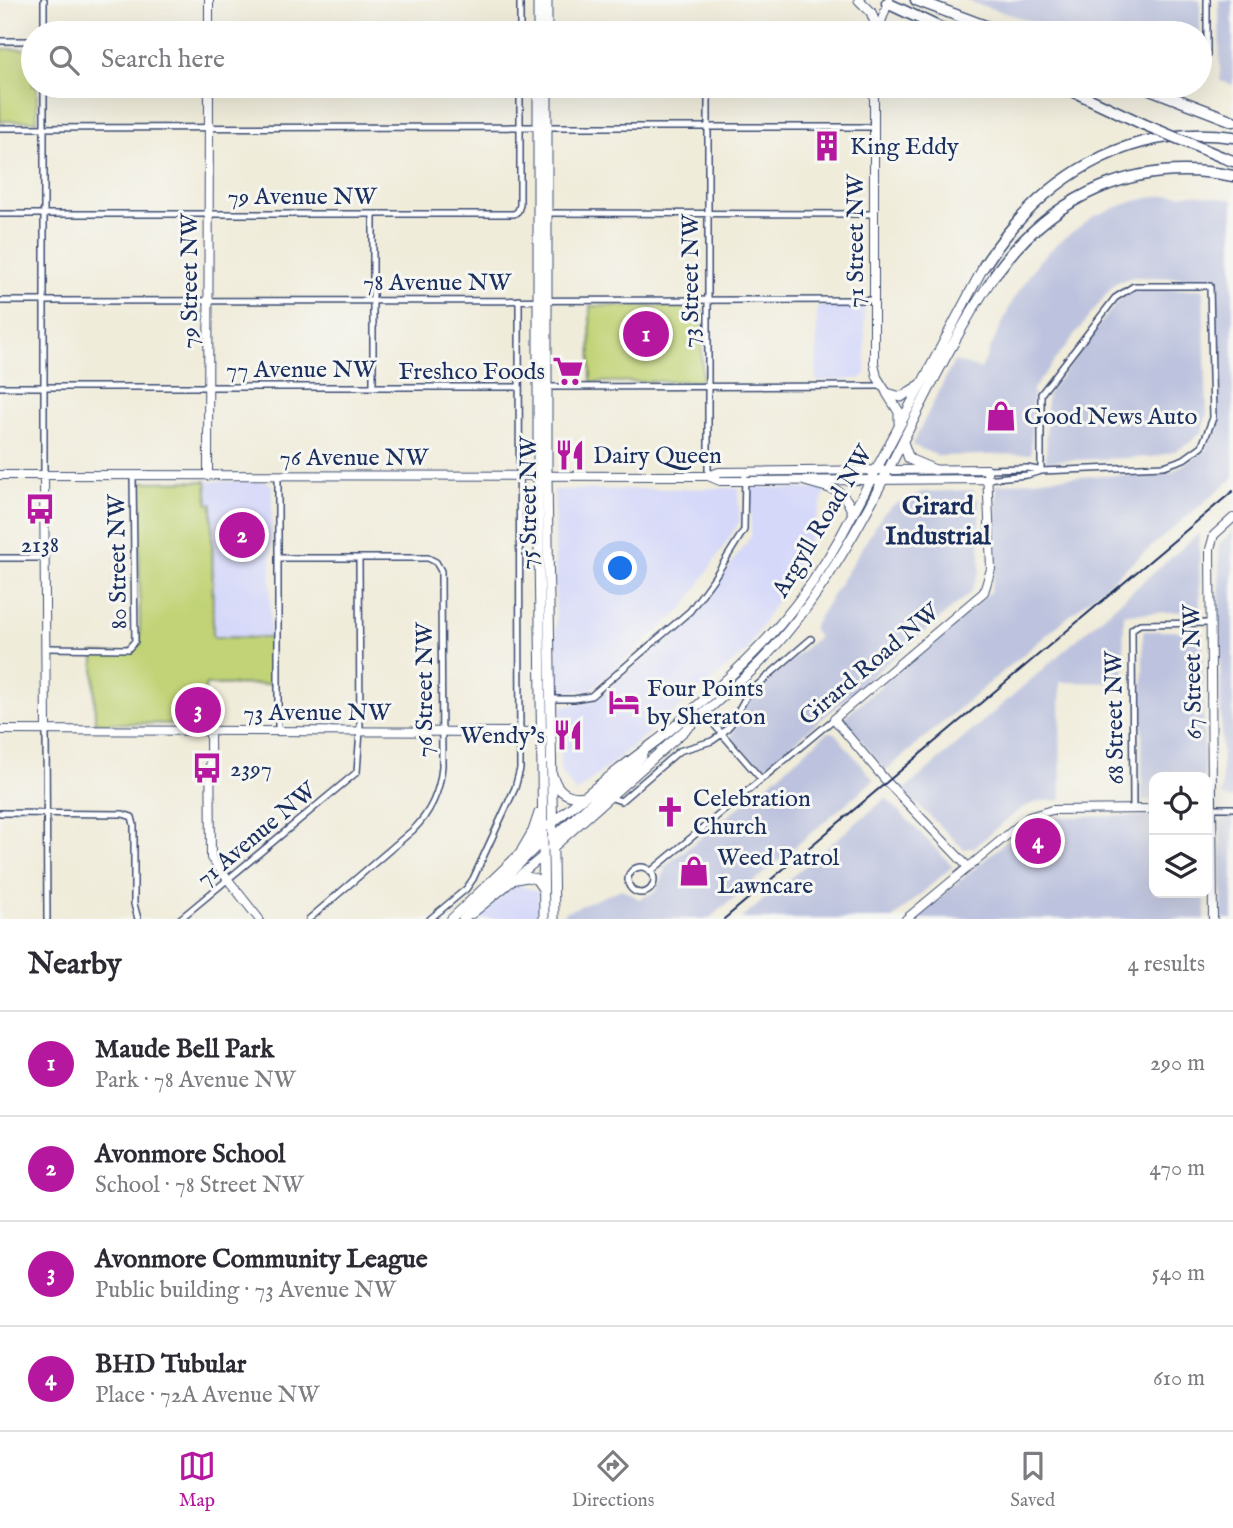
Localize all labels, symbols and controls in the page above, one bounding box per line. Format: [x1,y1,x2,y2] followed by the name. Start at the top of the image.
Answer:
[21,21,1212,98] search box
[45,41,83,79] icon: search
[101,43,225,76] text: Search here
[810,129,844,163] building icon: King Eddy
[850,132,959,163] place label: King Eddy
[841,173,872,308] street label: 71 Street NW
[227,182,378,213] street label: 79 Avenue NW
[175,212,206,349] street label: 79 Street NW
[676,213,707,348] street label: 73 Street NW
[363,268,512,299] street label: 78 Avenue NW
[623,308,669,360] pin: 1
[551,354,585,388] supermarket icon: Freshco Foods
[226,355,377,386] street label: 77 Avenue NW
[398,357,545,388] place label: Freshco Foods
[984,399,1018,433] shop icon: Good News Auto
[1024,402,1197,433] place label: Good News Auto
[514,435,545,570] street label: 75 Street NW
[553,438,587,472] restaurant icon: Dairy Queen
[765,439,881,604] street label: Argyll Road NW
[593,441,722,472] place label: Dairy Queen
[280,443,430,474] street label: 76 Avenue NW
[885,490,992,553] district label: Girard Industrial
[23,492,57,526] bus stop icon: 2138
[102,493,135,630] street label: 80 Street NW
[219,509,265,561] pin: 2
[21,530,59,561] place label: 2138
[603,551,637,585] your location
[793,596,948,733] street label: Girard Road NW
[1177,603,1210,740] street label: 67 Street NW
[410,621,441,758] street label: 76 Street NW
[1099,650,1132,785] street label: 68 Street NW
[647,674,766,733] place label: Four Points by Sheraton
[175,684,221,736] pin: 3
[607,685,641,719] hotel icon: Four Points by Sheraton
[243,698,392,729] street label: 73 Avenue NW
[551,718,585,752] restaurant icon: Wendy's
[460,721,545,752] place label: Wendy's
[190,751,224,785] bus stop icon: 2397
[230,754,272,785] place label: 2397
[1149,772,1212,898] map controls
[1149,772,1212,835] button: locate
[190,775,324,894] street label: 71 Avenue NW
[693,784,811,843] place label: Celebration Church
[653,795,687,829] church icon: Celebration Church
[1015,815,1061,867] pin: 4
[1149,835,1212,898] button: layers
[717,843,840,902] place label: Weed Patrol Lawncare
[677,854,711,888] shop icon: Weed Patrol Lawncare
[28,946,121,984] text: Nearby
[1127,950,1205,979] text: 4 results
[95,1033,274,1066] text: Maude Bell Park
[47,1049,55,1078] text: 1
[1150,1049,1205,1078] text: 290 m
[95,1066,296,1095] text: Park · 78 Avenue NW
[95,1138,285,1171] text: Avonmore School
[46,1154,56,1183] text: 2
[1150,1154,1205,1183] text: 470 m
[95,1171,304,1200] text: School · 78 Street NW
[95,1243,428,1276] text: Avonmore Community League
[47,1259,55,1288] text: 3
[1151,1259,1205,1288] text: 540 m
[95,1276,396,1305] text: Public building · 73 Avenue NW
[95,1348,246,1381] text: BHD Tubular
[45,1364,57,1393] text: 4
[1153,1364,1205,1393] text: 610 m
[95,1381,319,1410] text: Place · 72A Avenue NW
[178,1447,216,1513] tab: Map
[572,1447,654,1513] tab: Directions
[1010,1447,1055,1513] tab: Saved

